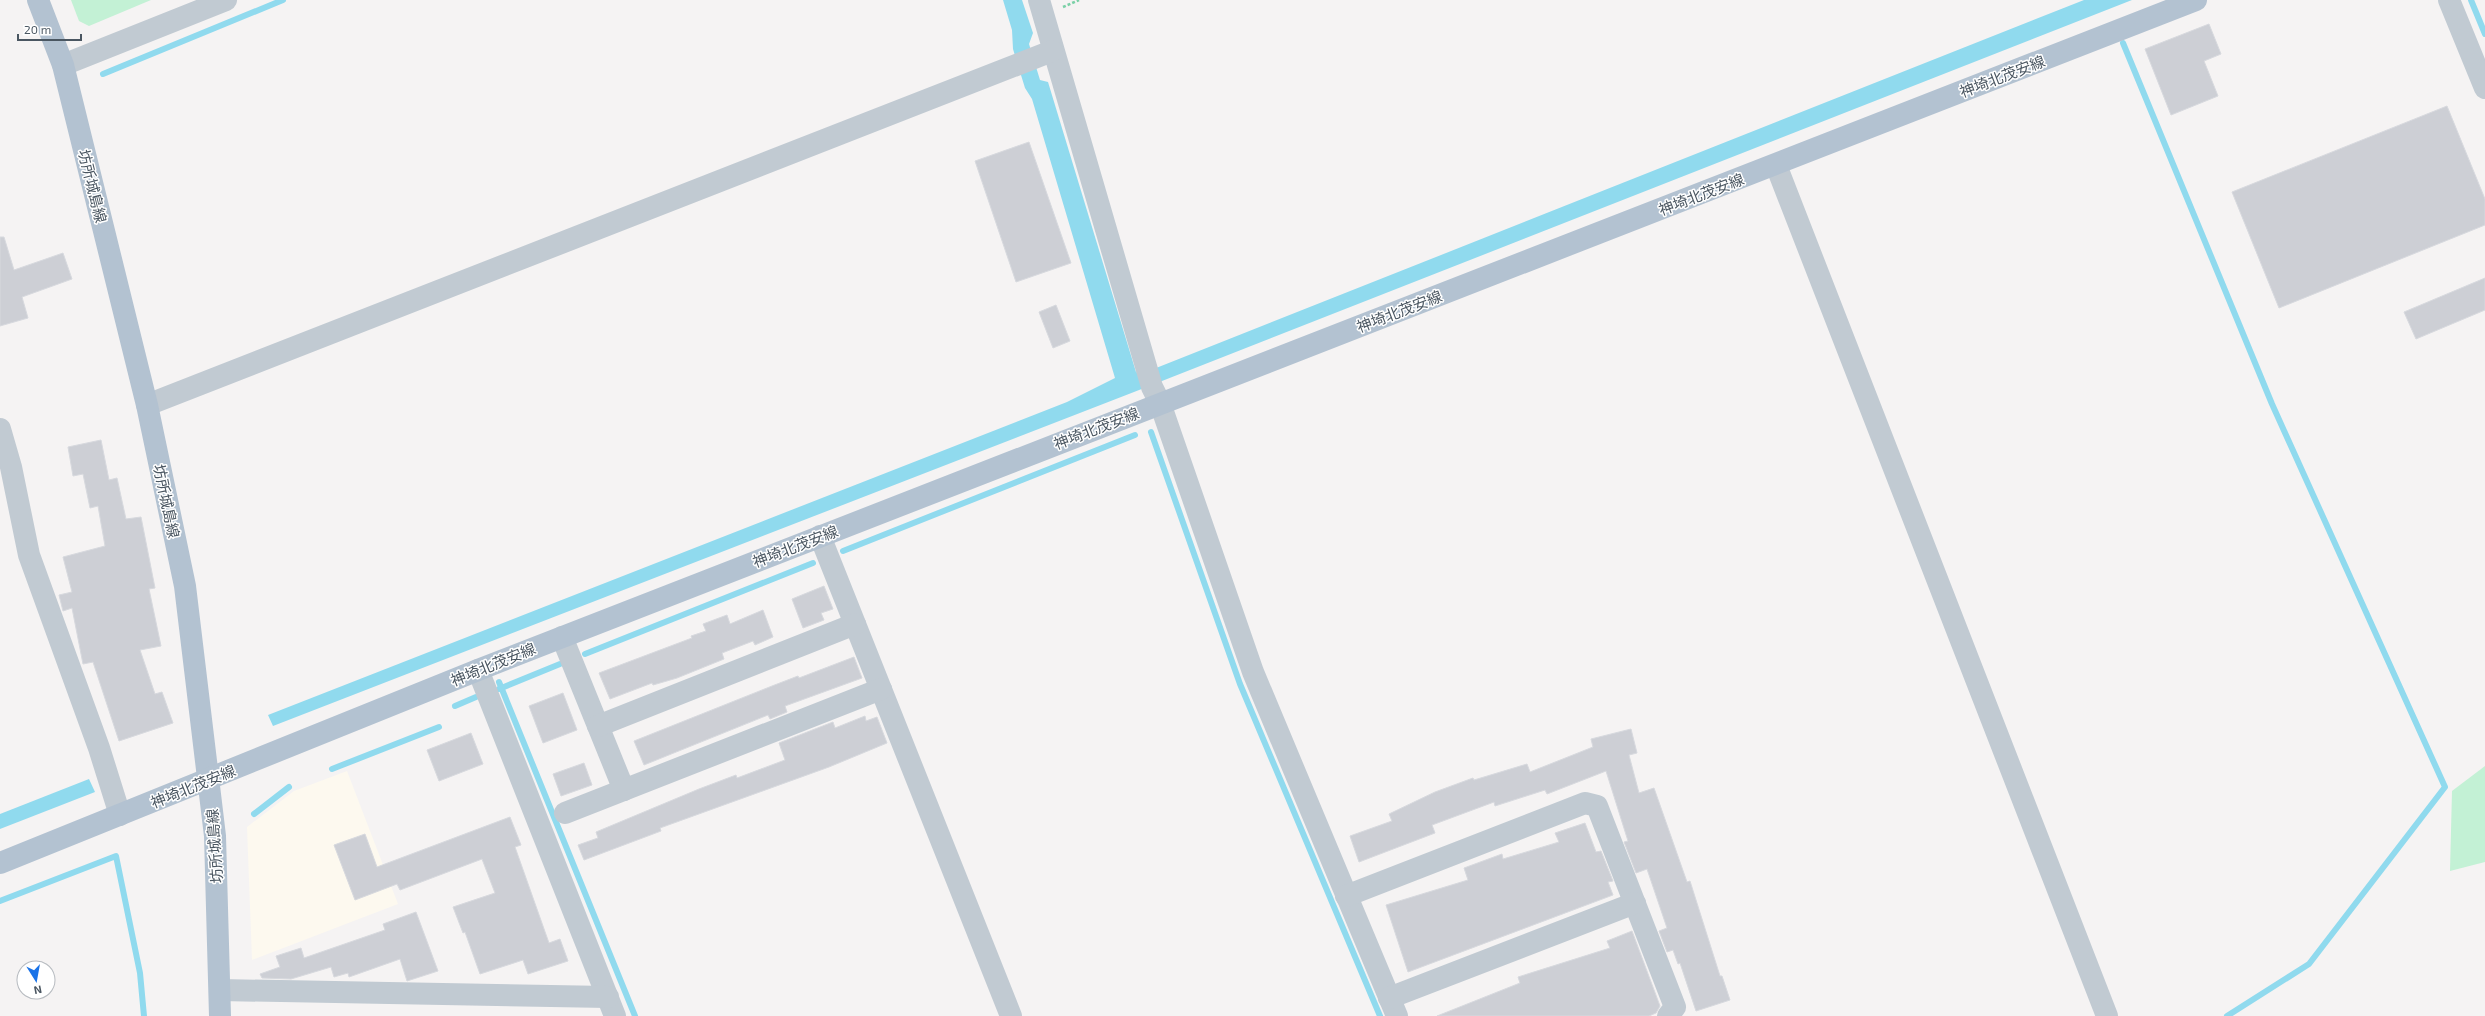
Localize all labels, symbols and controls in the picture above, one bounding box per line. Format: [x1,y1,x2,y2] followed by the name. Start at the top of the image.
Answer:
[18,16,81,42] scale bar
[24,22,51,36] text: 20 m
[1957,51,2047,101] street label: 神埼北茂安線
[75,147,111,225] street label: 坊所城島線
[1656,169,1746,219] street label: 神埼北茂安線
[1354,286,1444,336] street label: 神埼北茂安線
[1051,403,1141,453] street label: 神埼北茂安線
[150,462,184,540] street label: 坊所城島線
[750,521,840,571] street label: 神埼北茂安線
[448,639,538,689] street label: 神埼北茂安線
[148,761,238,811] street label: 神埼北茂安線
[202,808,226,884] street label: 坊所城島線
[16,960,56,1000] north arrow
[33,983,43,997] text: N

